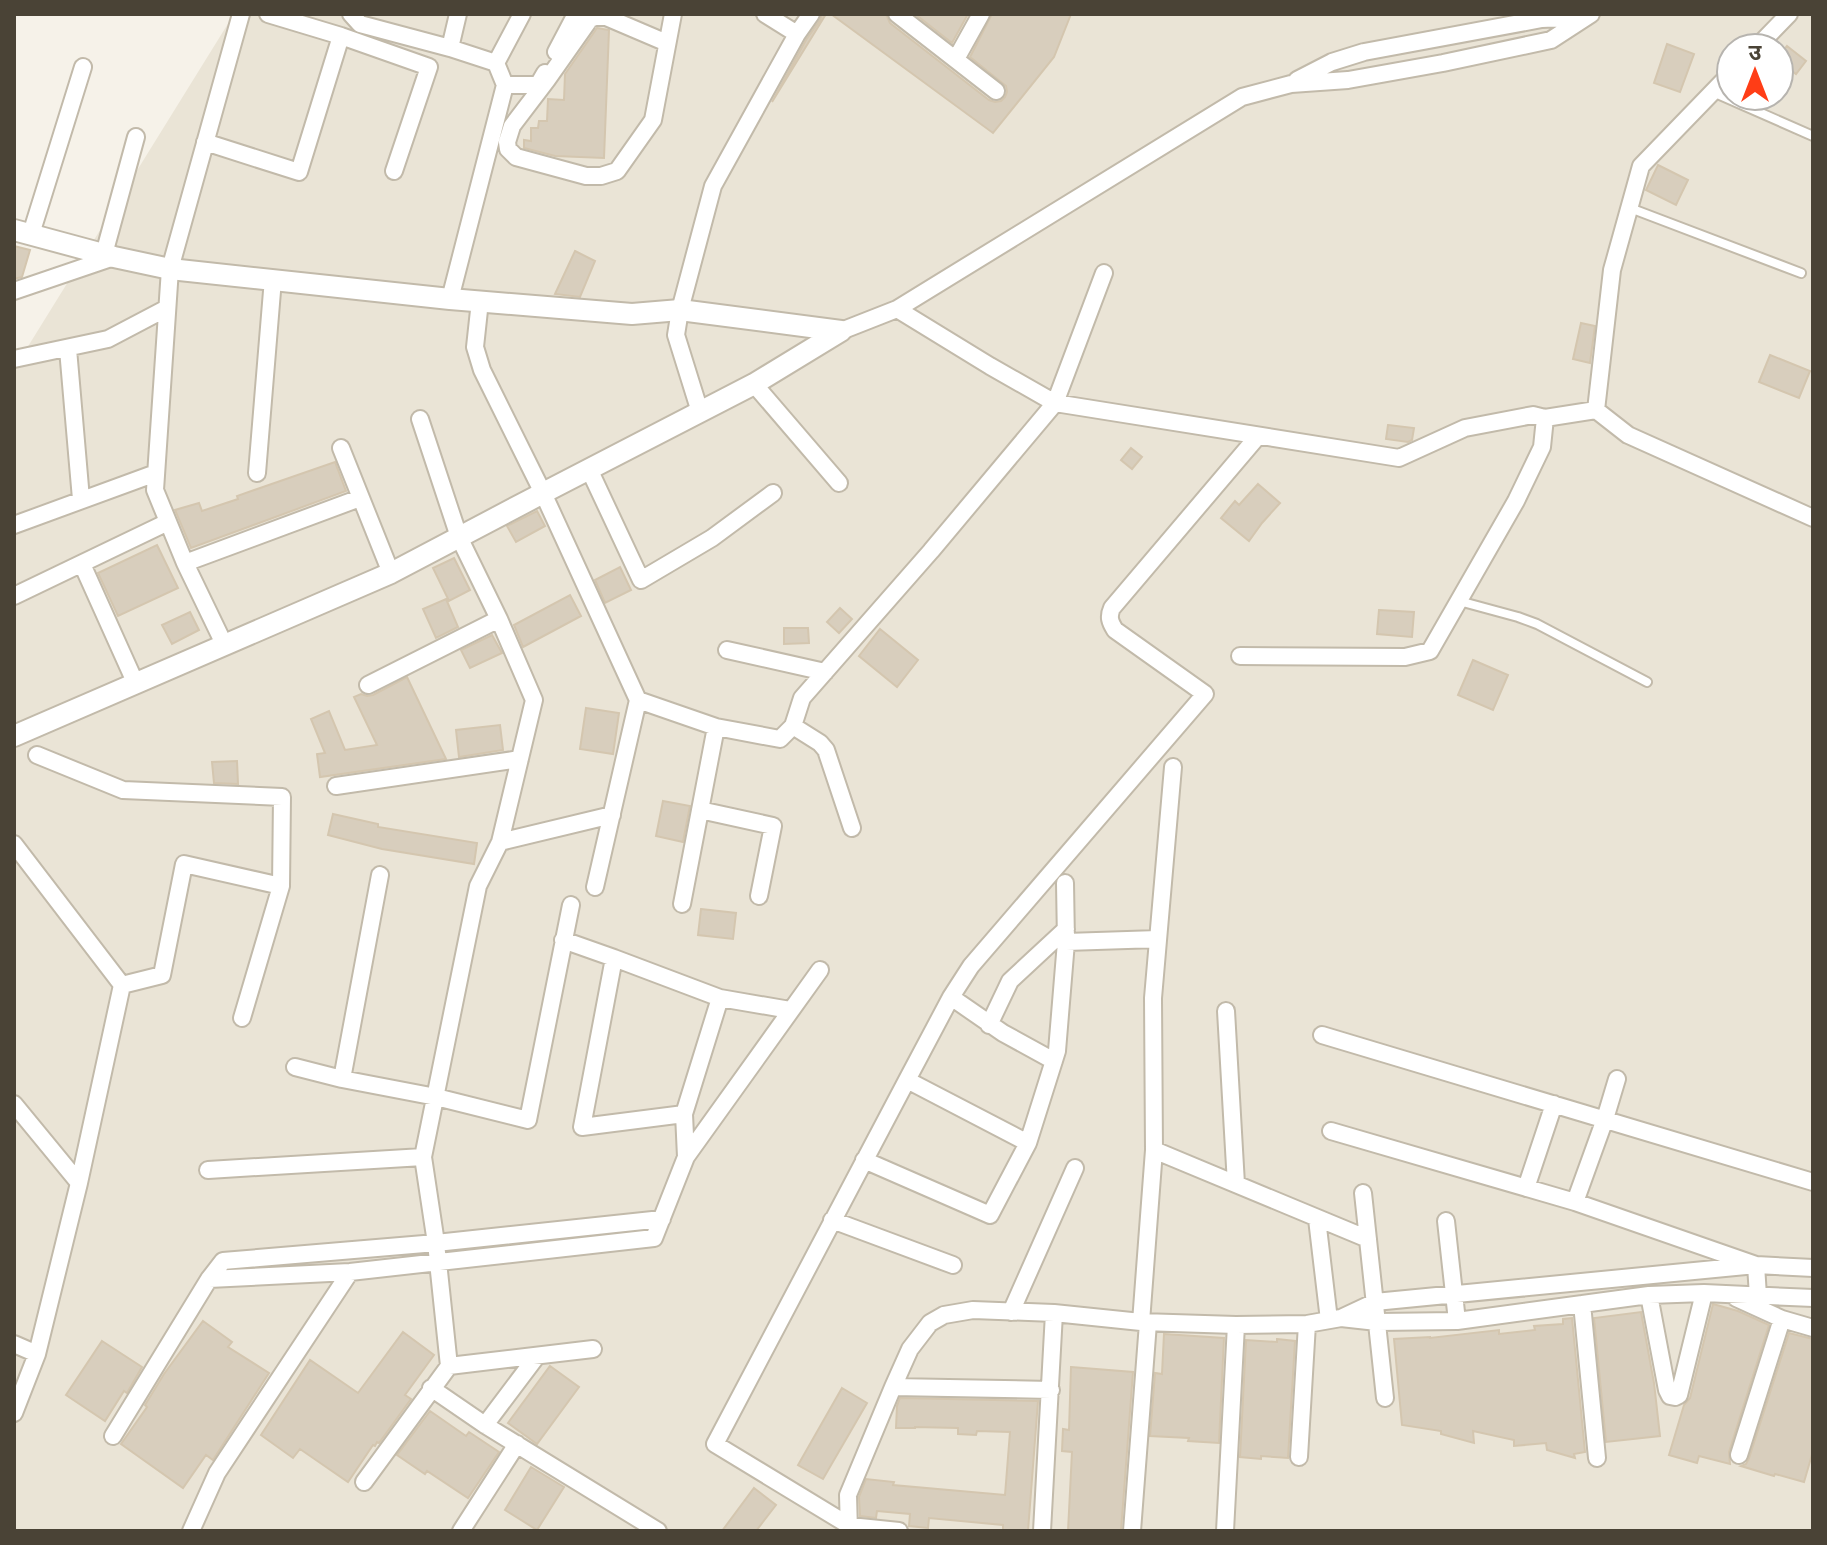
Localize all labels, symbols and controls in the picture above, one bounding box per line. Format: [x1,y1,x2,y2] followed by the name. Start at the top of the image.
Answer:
[1715,32,1795,112] north arrow
[1749,38,1763,64] text: उ

